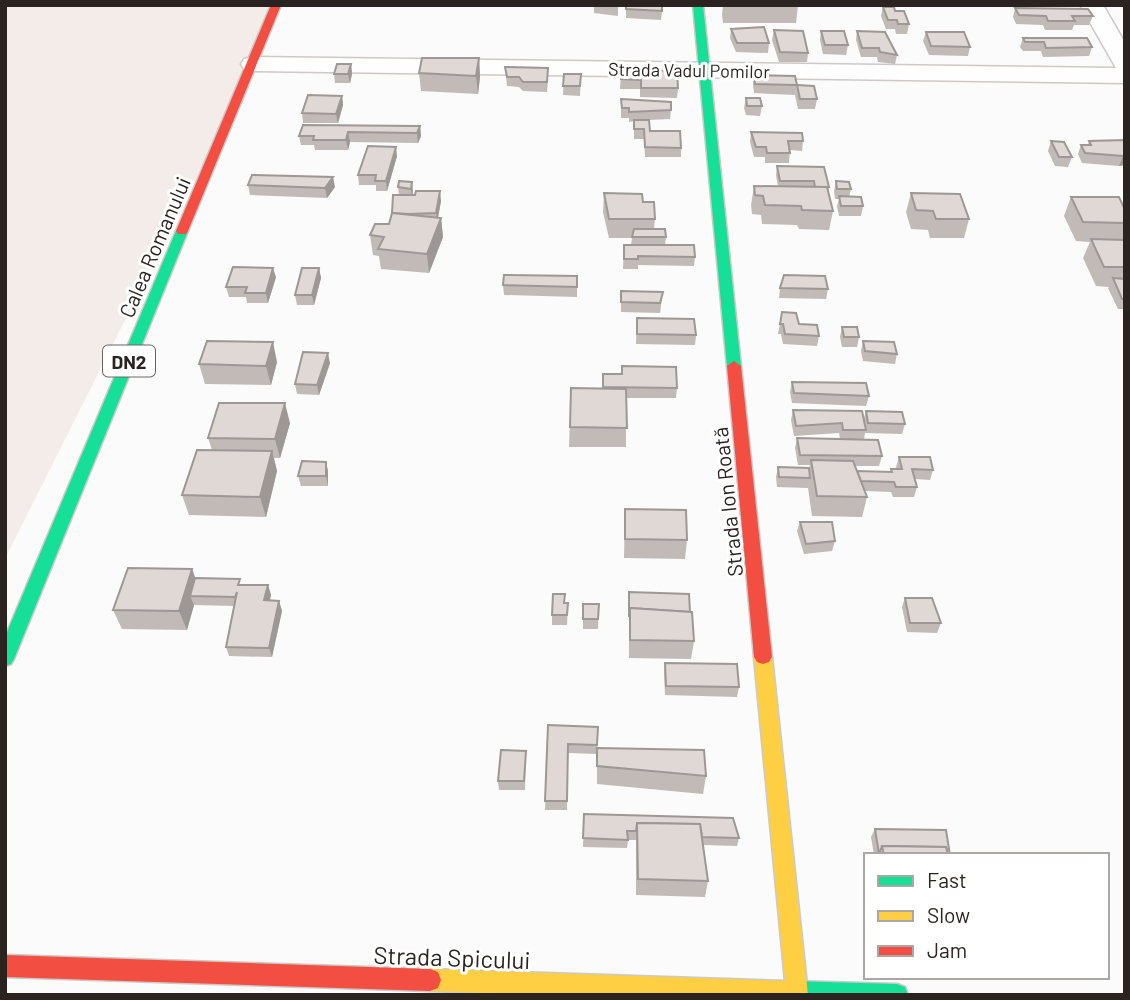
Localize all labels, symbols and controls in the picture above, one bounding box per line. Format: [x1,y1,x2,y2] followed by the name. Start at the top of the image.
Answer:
[608,58,770,82] street label: Strada Vadul Pomilor
[113,173,195,321] street label: Calea Romanului
[103,346,155,376] road number: DN2
[707,426,747,578] street label: Strada Ion Roată
[864,853,1109,979] legend
[927,867,967,892] text: Fast
[927,902,970,927] text: Slow
[927,937,967,962] text: Jam
[373,940,531,974] street label: Strada Spicului

